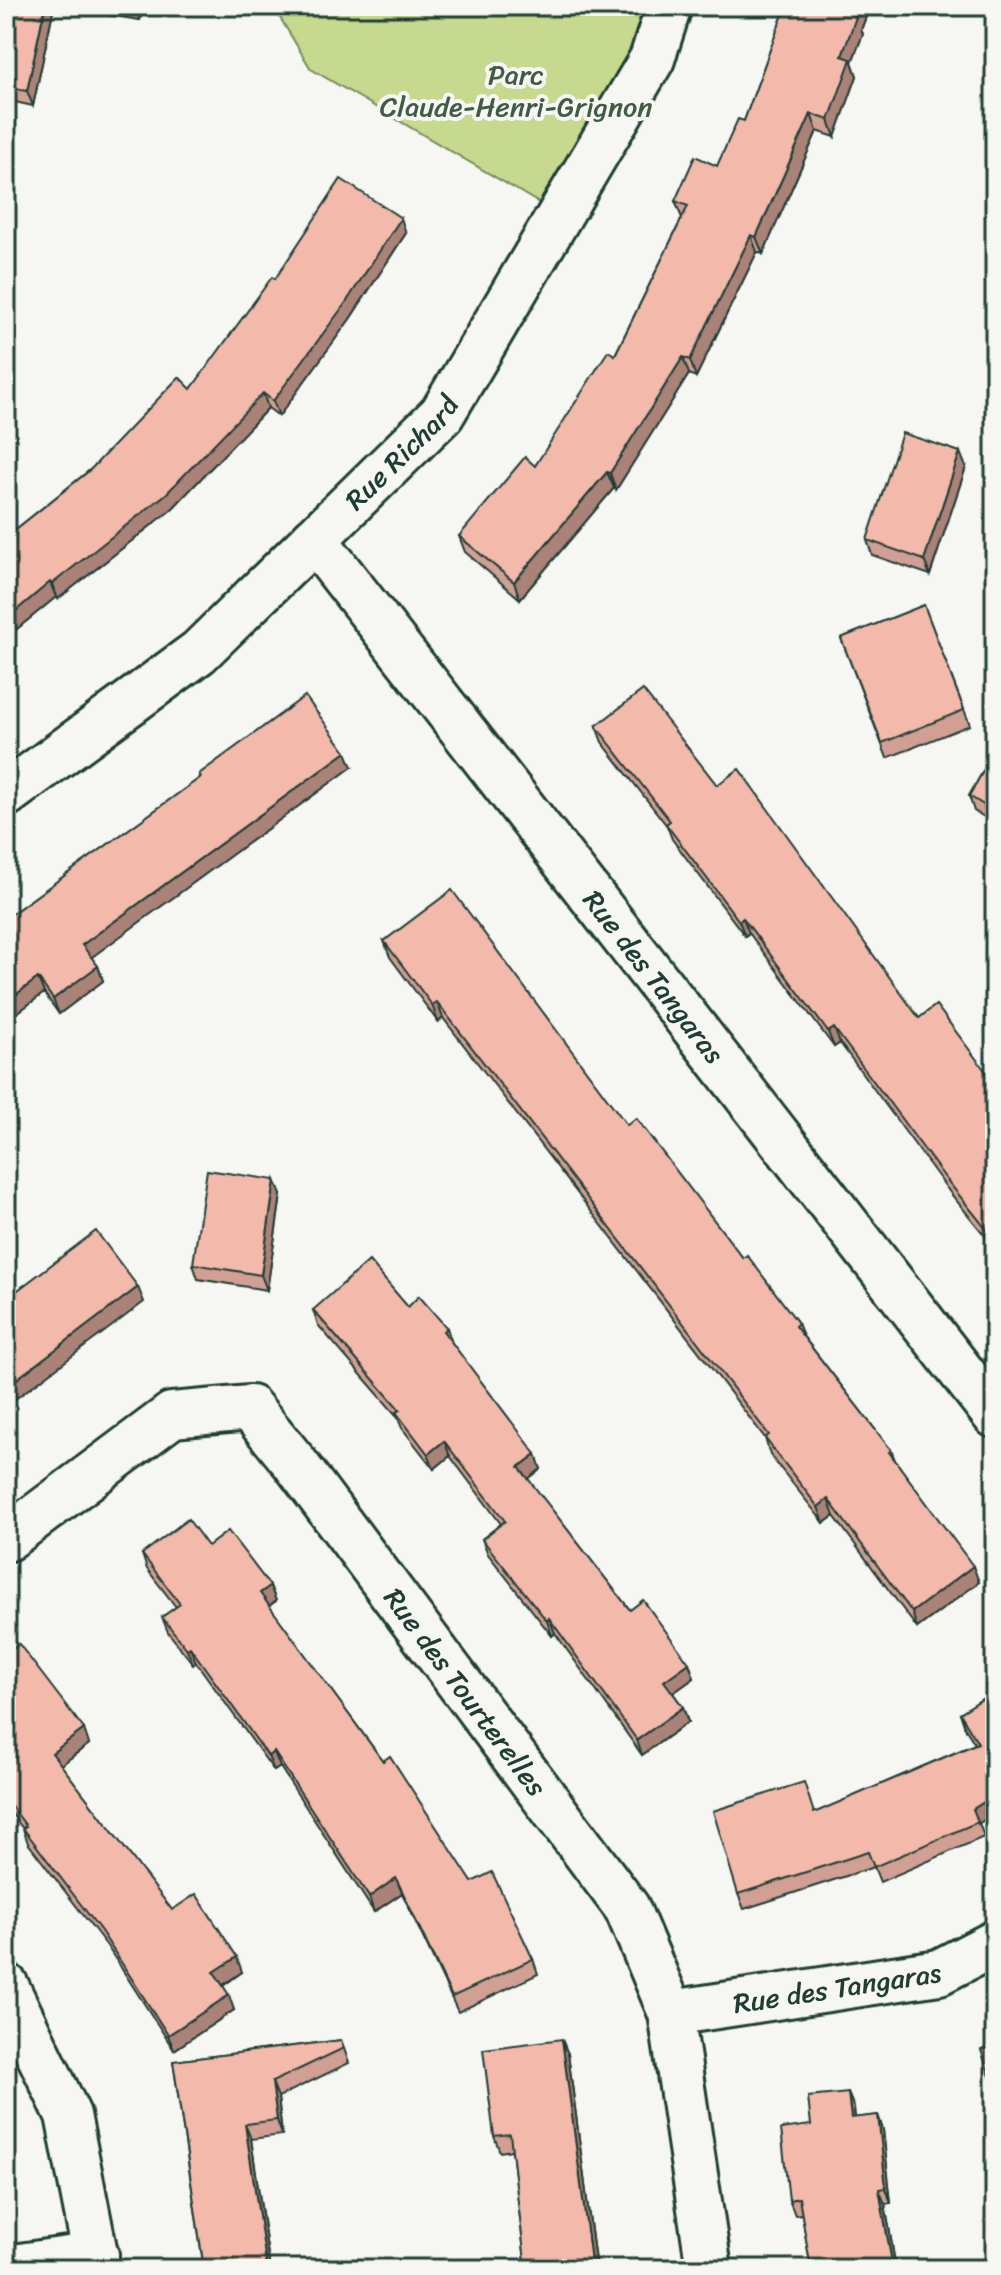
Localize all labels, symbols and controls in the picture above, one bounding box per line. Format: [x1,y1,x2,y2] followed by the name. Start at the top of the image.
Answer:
[380,50,652,131] park label: Parc Claude-Henri-Grignon
[332,384,473,522] street label: Rue Richard
[570,879,738,1075] street label: Rue des Tangaras
[371,1577,560,1807] street label: Rue des Tourterelles
[730,1947,945,2028] street label: Rue des Tangaras

